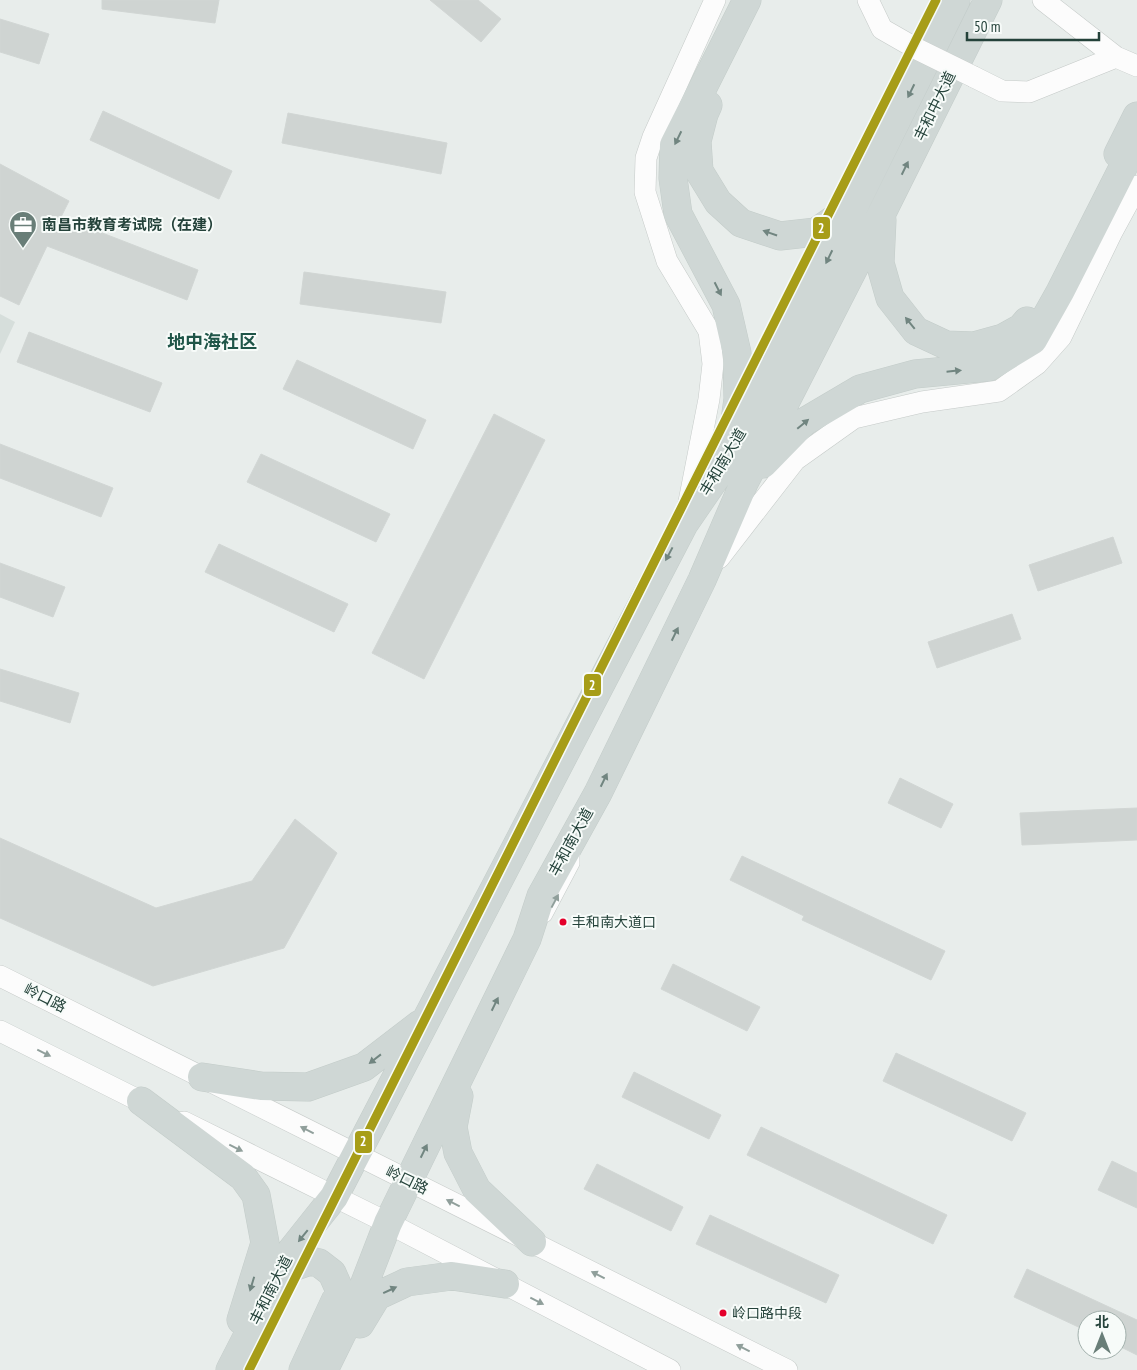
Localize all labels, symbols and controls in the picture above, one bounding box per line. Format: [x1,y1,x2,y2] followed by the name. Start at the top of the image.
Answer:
[967,10,1100,42] scale bar
[974,17,1000,36] text: 50 m
[910,68,960,144] street label: 丰和中大道
[907,83,915,98] one-way arrow
[674,131,682,145] one-way arrow
[901,161,909,175] one-way arrow
[8,210,38,249] office icon: 南昌市教育考试院（在建）
[42,215,222,234] place label: 南昌市教育考试院（在建）
[812,216,831,240] line badge: 2
[818,219,824,237] text: 2
[762,228,777,236] one-way arrow
[824,250,832,264] one-way arrow
[714,282,722,296] one-way arrow
[904,317,915,330] one-way arrow
[167,330,257,353] district label: 地中海社区
[946,366,962,374] one-way arrow
[797,419,810,430] one-way arrow
[695,425,750,499] street label: 丰和南大道
[665,546,673,561] one-way arrow
[671,627,679,641] one-way arrow
[583,673,602,697] line badge: 2
[589,676,595,694] text: 2
[600,773,608,787] one-way arrow
[544,804,597,879] street label: 丰和南大道
[551,894,560,907] one-way arrow
[572,913,656,931] place label: 丰和南大道口
[558,917,568,927] marker: 丰和南大道口
[21,979,70,1016] street label: 岭口路
[491,997,499,1012] one-way arrow
[37,1049,51,1057] one-way arrow
[369,1053,382,1064] one-way arrow
[300,1126,315,1134] one-way arrow
[354,1130,373,1154] line badge: 2
[360,1132,366,1150] text: 2
[420,1143,428,1158] one-way arrow
[229,1144,243,1152] one-way arrow
[383,1161,432,1198] street label: 岭口路
[446,1199,460,1207] one-way arrow
[298,1229,309,1242] one-way arrow
[245,1252,296,1328] street label: 丰和南大道
[591,1271,605,1279] one-way arrow
[248,1277,256,1292] one-way arrow
[383,1286,397,1294] one-way arrow
[530,1297,544,1305] one-way arrow
[732,1304,802,1322] place label: 岭口路中段
[718,1308,728,1318] marker: 岭口路中段
[1077,1310,1127,1360] north arrow
[1095,1313,1109,1331] text: 北
[736,1344,751,1352] one-way arrow

